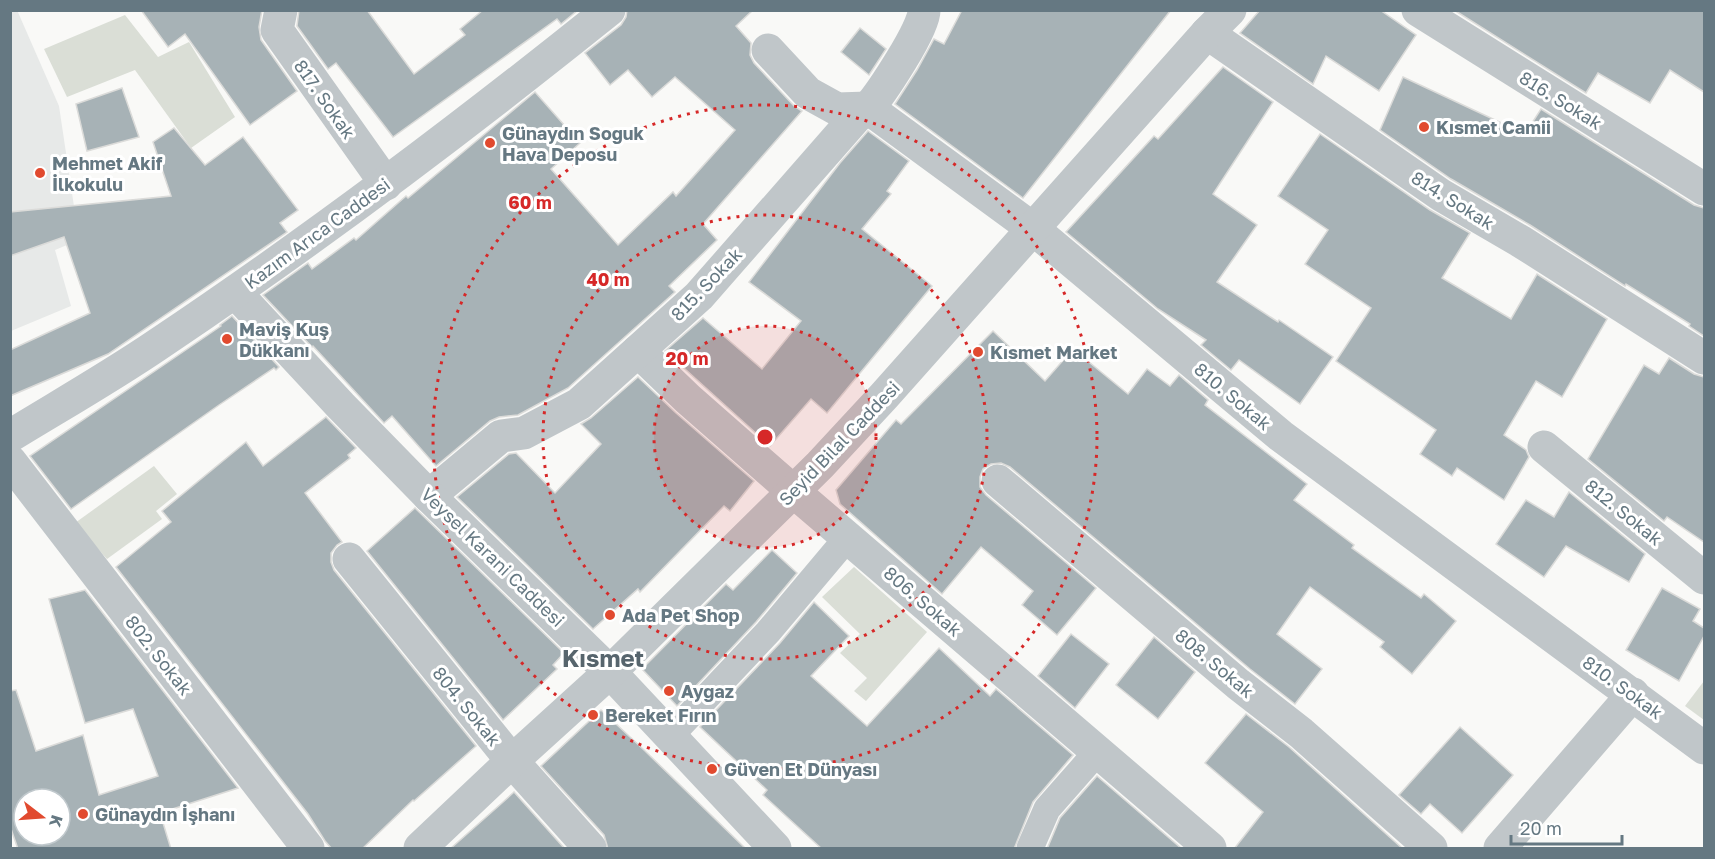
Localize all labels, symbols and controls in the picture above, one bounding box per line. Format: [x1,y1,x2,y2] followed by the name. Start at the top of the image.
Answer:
[290,55,360,143] street label: 817. Sokak
[1516,66,1606,134] street label: 816. Sokak
[1436,116,1551,138] place label: Kısmet Camii
[1417,120,1431,134] marker: Kısmet Camii
[502,122,644,165] place label: Günaydın Soğuk Hava Deposu
[483,136,497,150] marker: Günaydın Soğuk Hava Deposu
[52,152,163,195] place label: Mehmet Akif İlkokulu
[33,166,47,180] marker: Mehmet Akif İlkokulu
[1408,166,1498,234] street label: 814. Sokak
[240,173,394,293] street label: Kazım Arıca Caddesi
[508,191,552,213] text: 60 m
[666,243,746,325] street label: 815. Sokak
[586,268,630,290] text: 40 m
[239,318,329,361] place label: Maviş Kuş Dükkanı
[220,332,234,346] marker: Maviş Kuş Dükkanı
[990,341,1117,363] place label: Kısmet Market
[971,345,985,359] marker: Kısmet Market
[666,347,708,369] text: 20 m
[1190,358,1276,434] street label: 810. Sokak
[774,376,904,510] street label: Seyid Bilal Caddesi
[755,427,775,447] centre of rings
[1581,474,1667,550] street label: 812. Sokak
[417,483,569,631] street label: Veysel Karani Caddesi
[880,561,966,641] street label: 806. Sokak
[622,604,740,626] place label: Ada Pet Shop
[603,608,617,622] marker: Ada Pet Shop
[121,611,197,699] street label: 802. Sokak
[1171,624,1259,702] street label: 808. Sokak
[562,643,644,672] district label: Kısmet
[1579,651,1667,723] street label: 810. Sokak
[428,662,506,750] street label: 804. Sokak
[681,680,734,702] place label: Aygaz
[662,684,676,698] marker: Aygaz
[605,704,717,726] place label: Bereket Fırın
[586,708,600,722] marker: Bereket Fırın
[724,758,877,780] place label: Güven Et Dünyası
[705,762,719,776] marker: Güven Et Dünyası
[12,787,72,847] north arrow
[95,803,235,825] place label: Günaydın İşhanı
[76,807,90,821] marker: Günaydın İşhanı
[1511,808,1622,846] scale bar
[45,813,68,830] text: K
[1520,817,1562,839] text: 20 m

